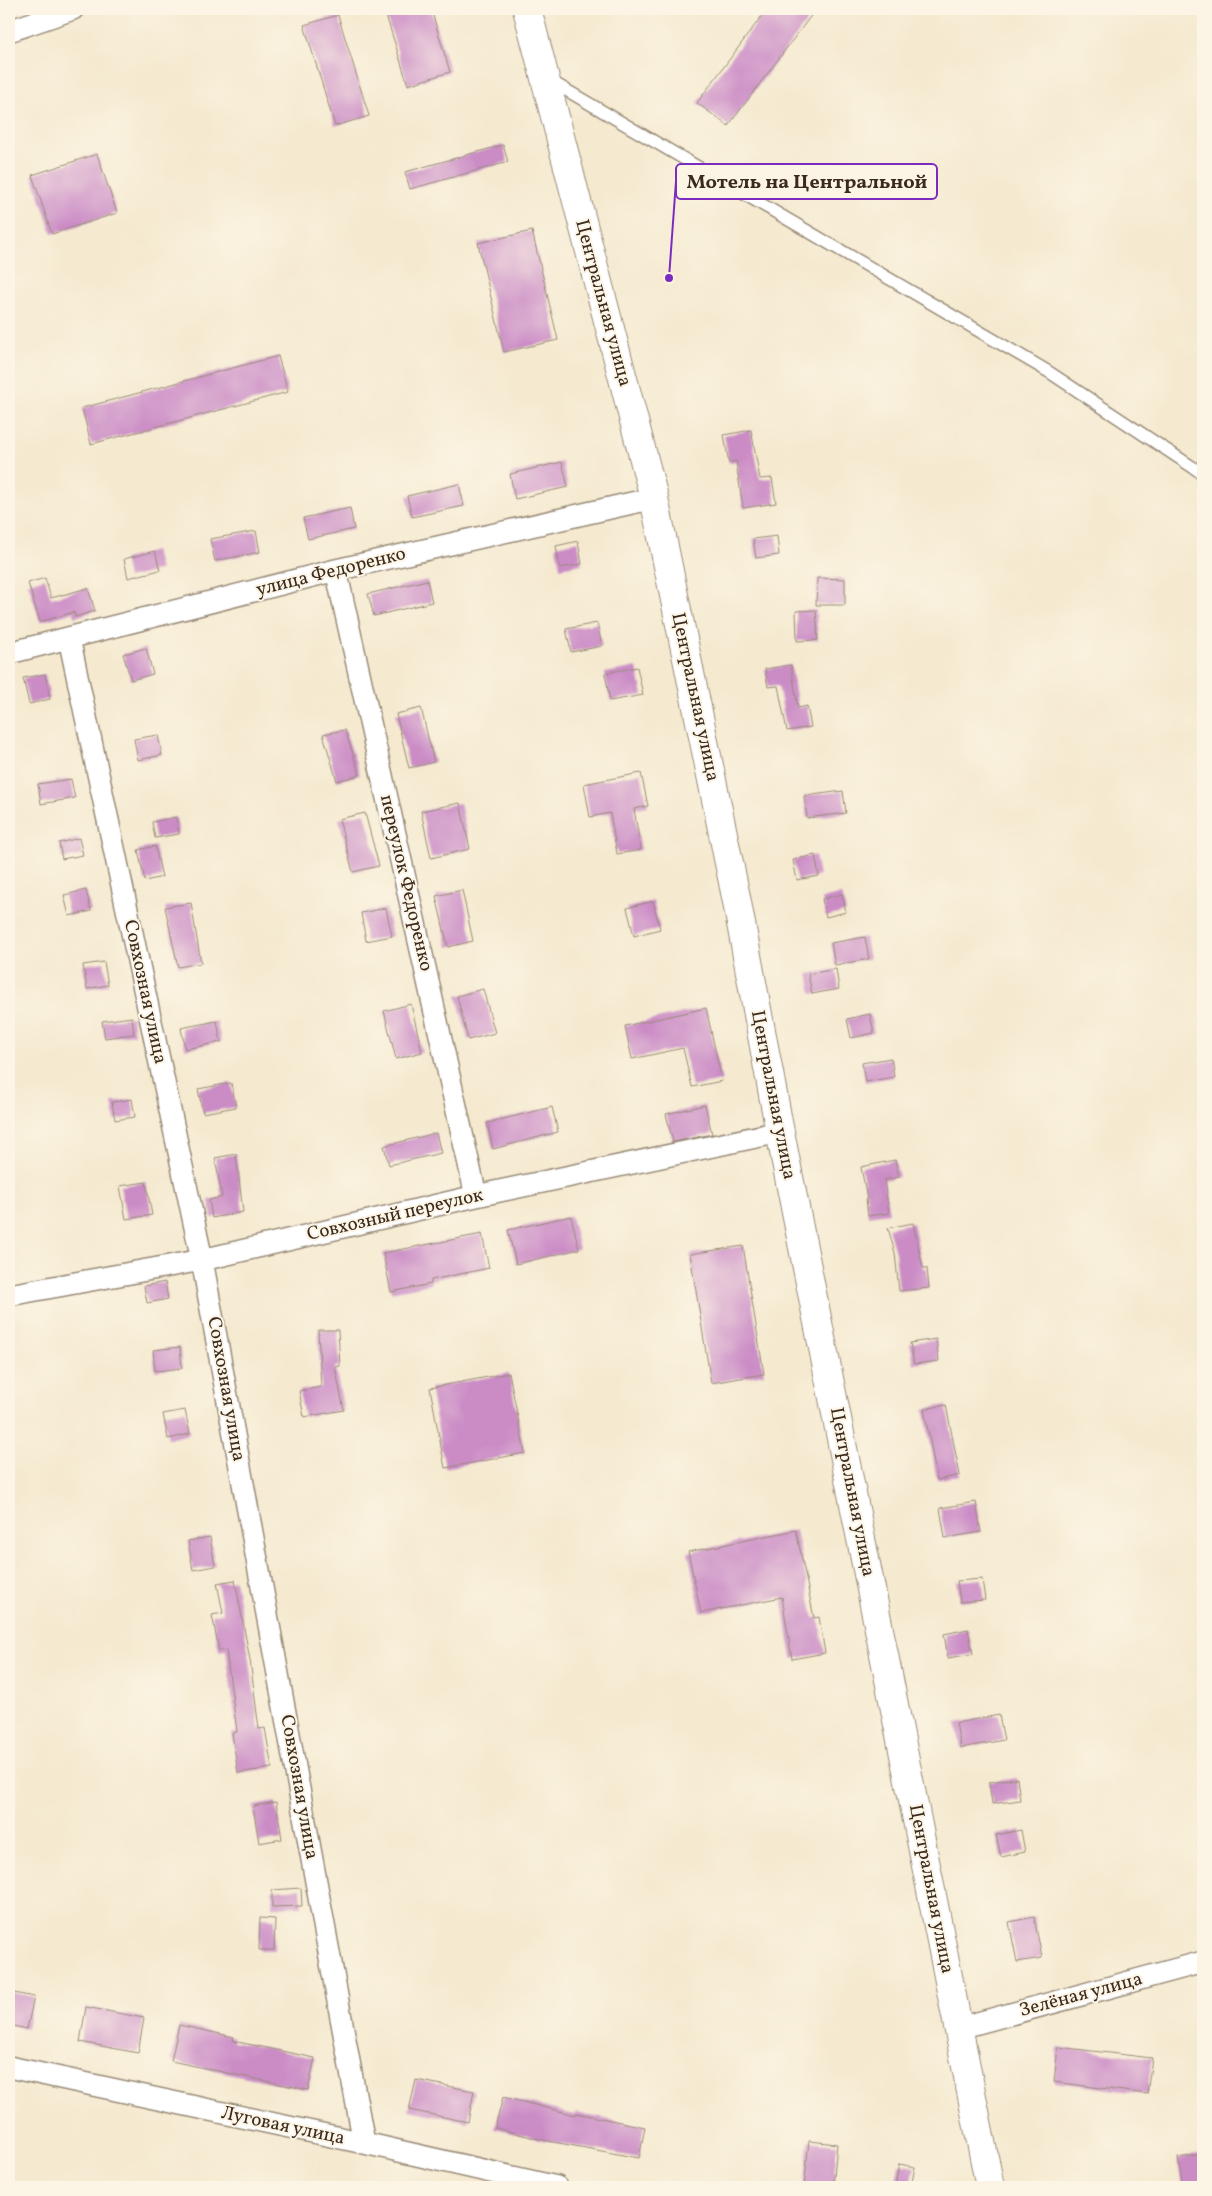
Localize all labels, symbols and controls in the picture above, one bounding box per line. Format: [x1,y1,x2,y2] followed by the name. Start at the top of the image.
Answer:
[676,164,937,199] callout: Мотель на Центральной
[687,169,928,197] text: Мотель на Центральной
[568,217,638,389] street label: Центральная улица
[253,541,409,603] street label: улица Федоренко
[664,610,726,784] street label: Центральная улица
[373,792,439,974] street label: переулок Федоренко
[117,918,173,1066] street label: Совхозная улица
[744,1008,802,1182] street label: Центральная улица
[304,1182,486,1248] street label: Совхозный переулок
[200,1315,252,1463] street label: Совхозная улица
[823,1405,881,1579] street label: Центральная улица
[273,1713,325,1861] street label: Совхозная улица
[902,1802,960,1976] street label: Центральная улица
[1017,1966,1145,2024] street label: Зелёная улица
[219,2100,347,2152] street label: Луговая улица

